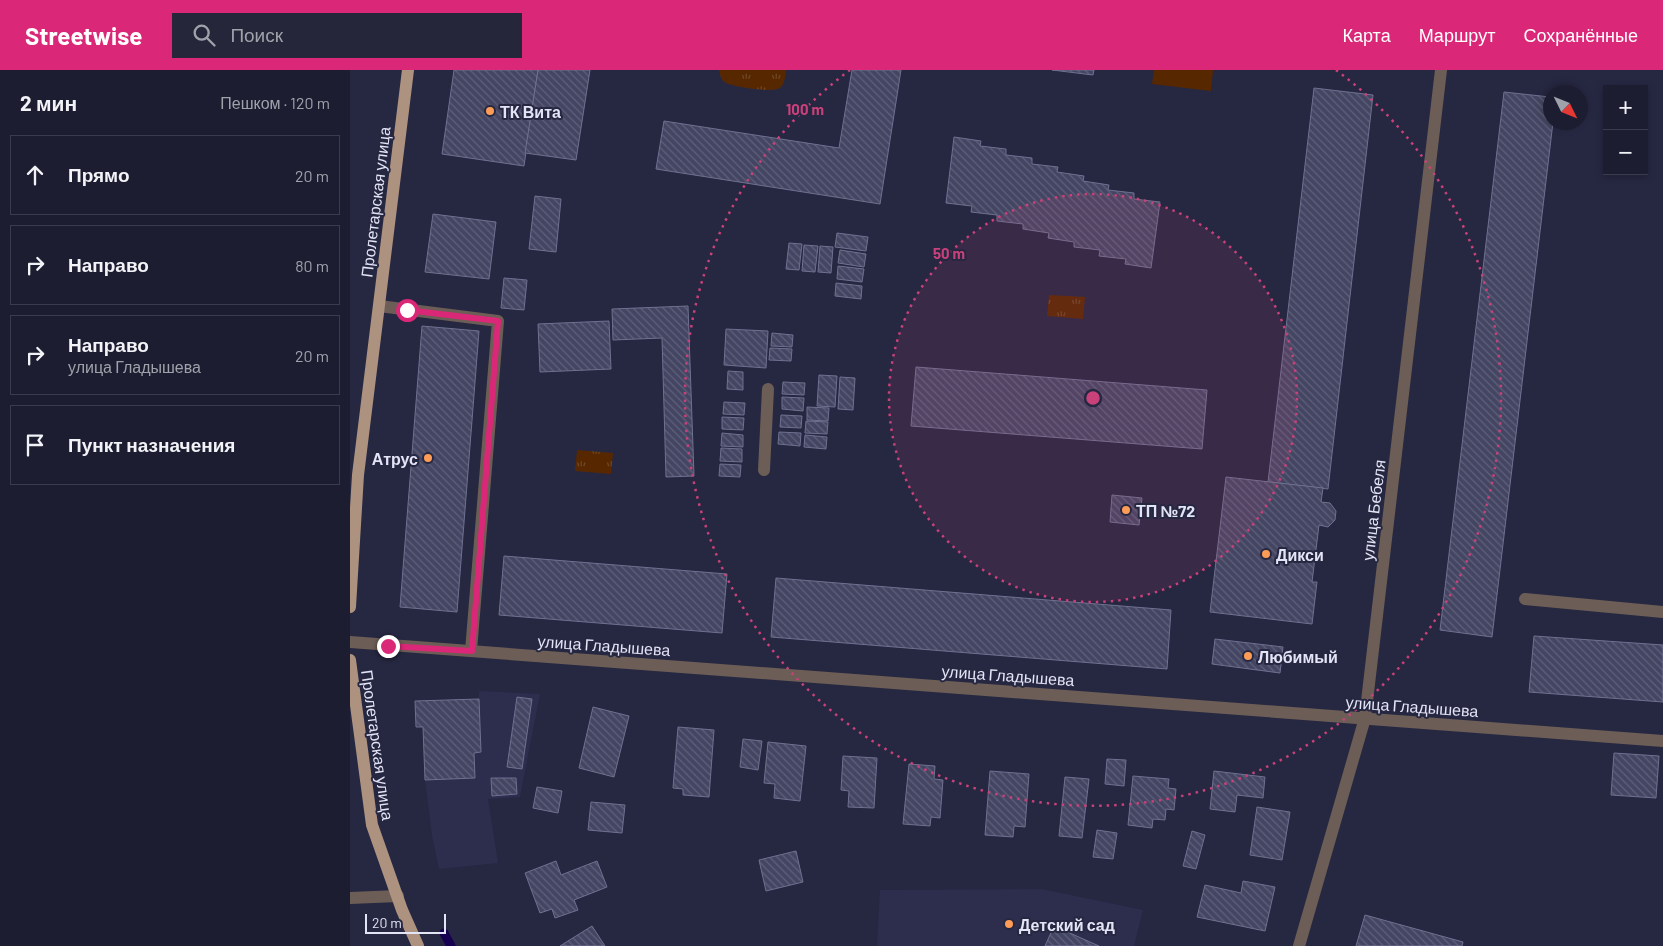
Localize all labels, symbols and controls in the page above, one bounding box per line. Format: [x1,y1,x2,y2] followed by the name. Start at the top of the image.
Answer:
[172,13,522,58] search box
[25,21,142,50] text: Streetwise
[190,21,218,49] icon: search
[230,23,283,46] text: Поиск
[1343,24,1391,46] text: Карта
[1419,24,1495,46] text: Маршрут
[1523,24,1638,46] text: Сохранённые
[1543,85,1588,130] north arrow
[1603,85,1648,175] map controls
[1603,85,1648,130] button: +
[20,90,77,115] text: 2 мин
[220,93,330,112] text: Пешком · 120 m
[786,100,824,118] text: 100 m
[500,102,561,121] place label: ТК Вита
[484,105,496,117] marker: ТК Вита
[356,125,394,278] street label: Пролетарская улица
[1603,130,1648,175] button: −
[21,161,49,189] icon: ahead
[68,163,130,186] text: Прямо
[295,166,329,185] text: 20 m
[933,244,965,262] text: 50 m
[21,251,49,279] icon: right
[68,253,149,276] text: Направо
[295,256,329,275] text: 80 m
[396,299,419,322] route start
[68,333,149,356] text: Направо
[21,341,49,369] icon: right
[295,346,329,365] text: 20 m
[68,357,201,376] text: улица Гладышева
[1084,389,1102,407] centre of rings
[21,431,49,459] icon: arrive
[68,433,235,456] text: Пункт назначения
[372,449,418,468] place label: Атрус
[422,452,434,464] marker: Атрус
[1357,458,1389,562] street label: улица Бебеля
[1136,501,1195,520] place label: ТП №72
[1120,504,1132,516] marker: ТП №72
[1276,545,1324,564] place label: Дикси
[1260,548,1272,560] marker: Дикси
[537,631,671,659] street label: улица Гладышева
[377,635,400,658] route end
[1258,647,1338,666] place label: Любимый
[1242,650,1254,662] marker: Любимый
[941,661,1075,689] street label: улица Гладышева
[358,669,398,822] street label: Пролетарская улица
[1345,692,1479,720] street label: улица Гладышева
[365,911,446,934] scale bar
[372,914,402,931] text: 20 m
[1019,915,1115,934] place label: Детский сад
[1003,918,1015,930] marker: Детский сад

